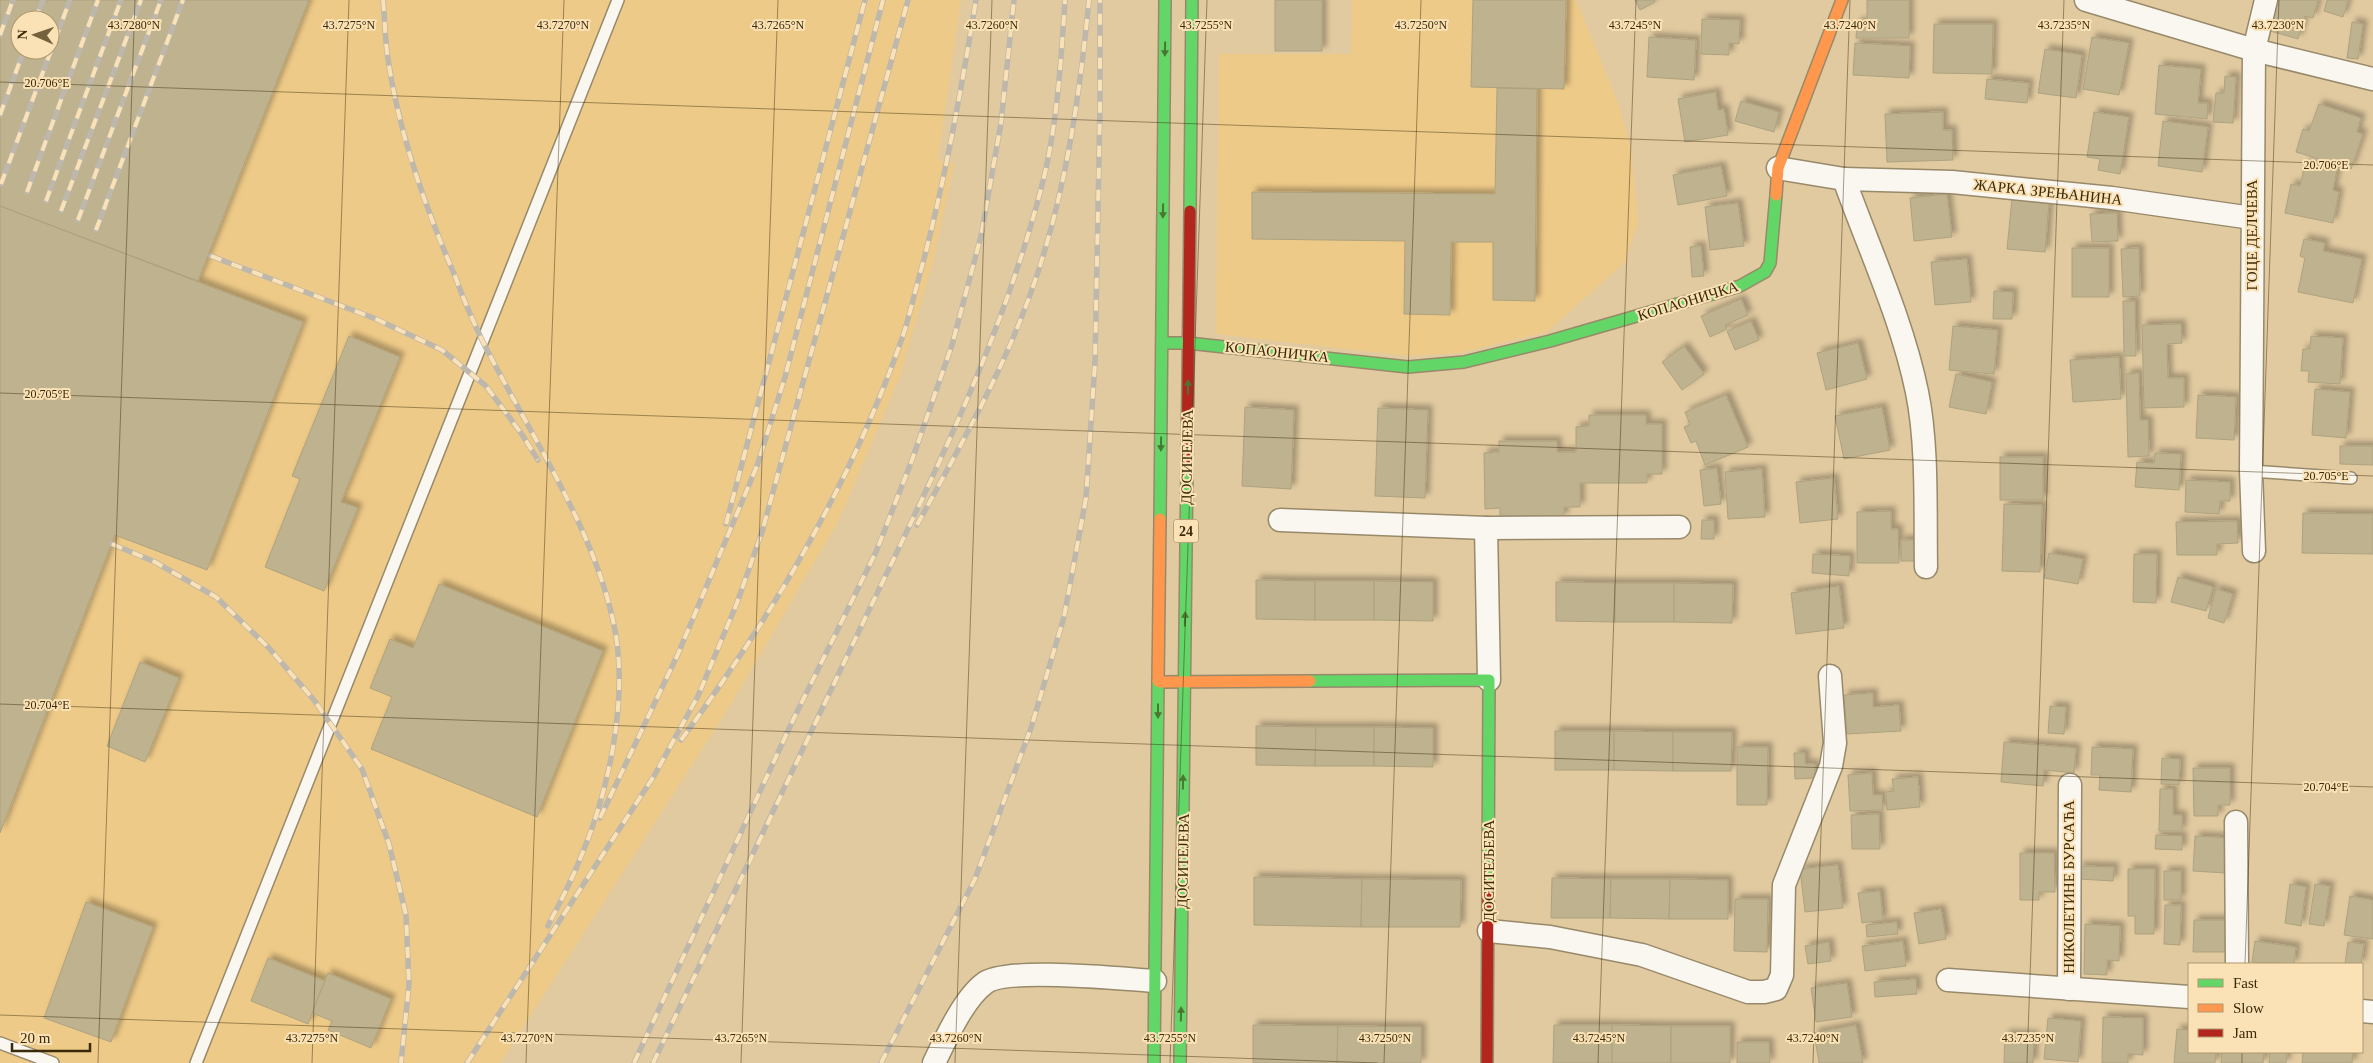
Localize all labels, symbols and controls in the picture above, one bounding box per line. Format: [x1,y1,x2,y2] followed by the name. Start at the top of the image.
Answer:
[10,10,60,60] north arrow
[108,18,161,32] text: 43.7280°N
[323,18,376,32] text: 43.7275°N
[537,18,590,32] text: 43.7270°N
[752,18,805,32] text: 43.7265°N
[966,18,1019,32] text: 43.7260°N
[1180,18,1233,32] text: 43.7255°N
[1395,18,1448,32] text: 43.7250°N
[1609,18,1662,32] text: 43.7245°N
[1824,18,1877,32] text: 43.7240°N
[2038,18,2091,32] text: 43.7235°N
[2252,18,2305,32] text: 43.7230°N
[15,29,30,40] text: N
[1161,41,1169,57] one-way arrow
[24,76,70,90] text: 20.706°E
[2303,158,2349,172] text: 20.706°E
[1973,176,2123,208] street label: ЖАРКА ЗРЕЊАНИНА
[2244,179,2260,291] street label: ГОЦЕ ДЕЛЧЕВА
[1159,203,1167,219] one-way arrow
[1636,278,1740,324] street label: КОПАОНИЧКА
[1224,339,1330,365] street label: КОПАОНИЧКА
[1184,379,1192,395] one-way arrow
[24,387,70,401] text: 20.705°E
[1178,409,1196,505] street label: ДОСИТЕЈЕВА
[1157,436,1165,452] one-way arrow
[2303,469,2349,483] text: 20.705°E
[1174,520,1198,542] road number: 24
[1181,611,1189,627] one-way arrow
[24,698,70,712] text: 20.704°E
[1154,703,1162,719] one-way arrow
[1180,774,1188,790] one-way arrow
[2303,780,2349,794] text: 20.704°E
[2061,800,2077,974] street label: НИКОЛЕТИНЕ БУРСАЋА
[1174,813,1192,909] street label: ДОСИТЕЈЕВА
[1481,820,1497,922] street label: ДОСИТЕЉЕВА
[2188,963,2363,1053] legend
[2233,975,2259,991] text: Fast
[2233,1000,2264,1016] text: Slow
[1177,1006,1185,1022] one-way arrow
[12,1020,90,1052] scale bar
[2233,1025,2257,1041] text: Jam
[20,1030,51,1046] text: 20 m
[286,1031,339,1045] text: 43.7275°N
[501,1031,554,1045] text: 43.7270°N
[715,1031,768,1045] text: 43.7265°N
[930,1031,983,1045] text: 43.7260°N
[1144,1031,1197,1045] text: 43.7255°N
[1359,1031,1412,1045] text: 43.7250°N
[1573,1031,1626,1045] text: 43.7245°N
[1787,1031,1840,1045] text: 43.7240°N
[2002,1031,2055,1045] text: 43.7235°N

